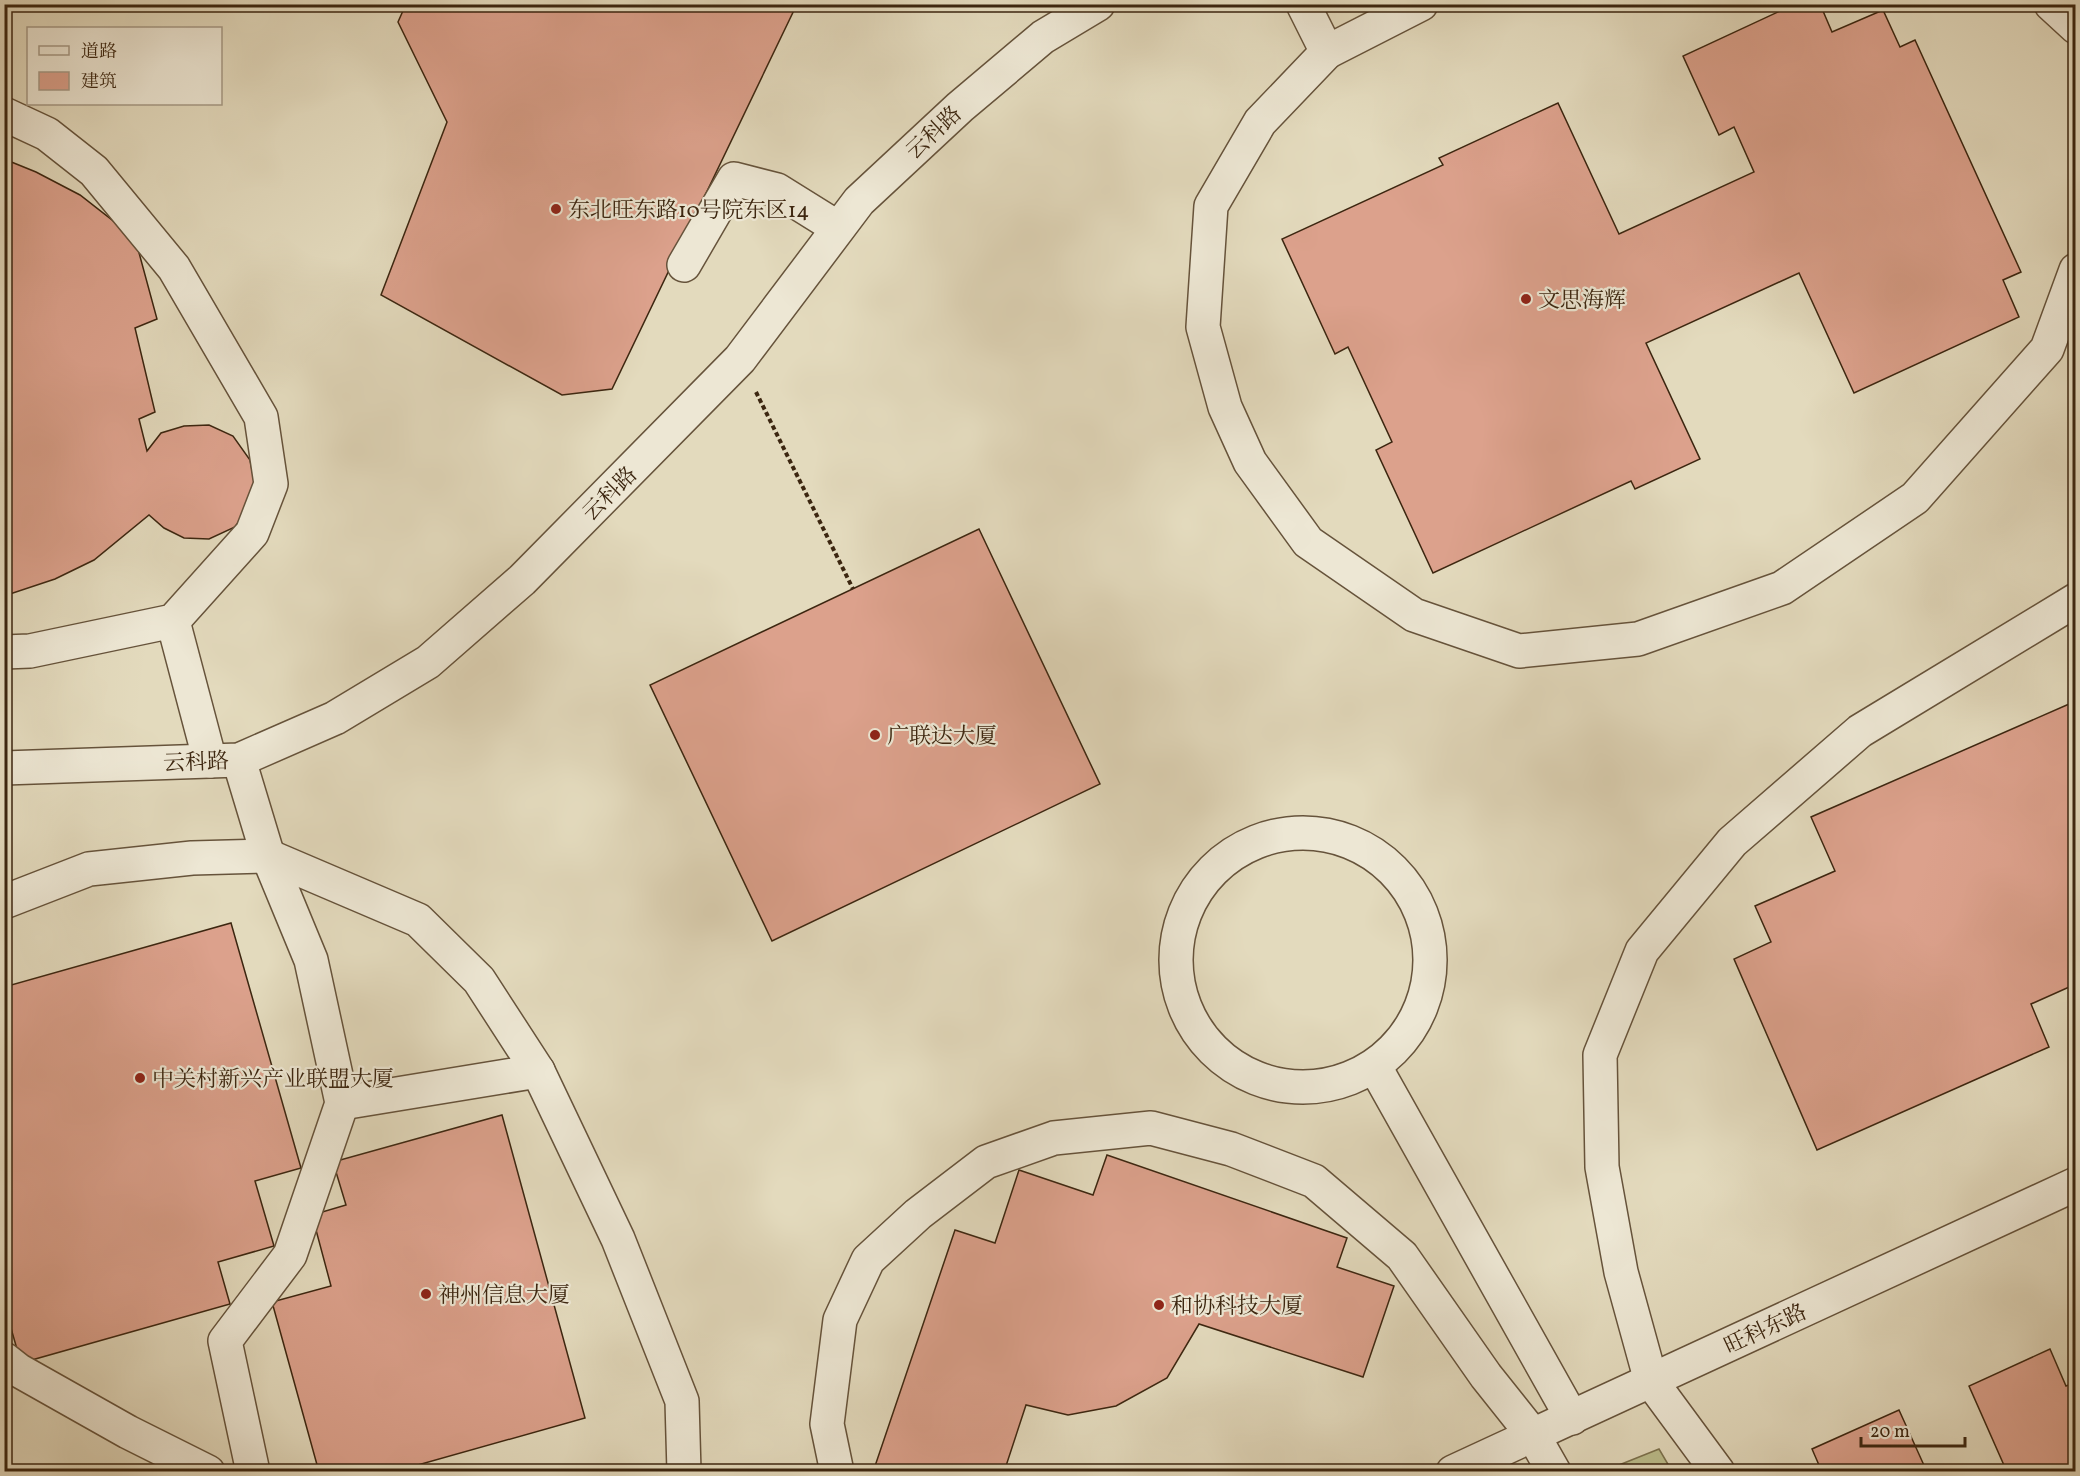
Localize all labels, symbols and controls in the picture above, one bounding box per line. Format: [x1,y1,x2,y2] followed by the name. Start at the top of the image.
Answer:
[27,27,222,105] legend
[81,40,117,65] text: 道路
[81,70,117,95] text: 建筑
[900,100,969,168] street label: 云科路
[568,196,809,227] place label: 东北旺东路10号院东区14
[549,202,563,216] marker: 东北旺东路10号院东区14
[1538,286,1626,317] place label: 文思海辉
[1519,292,1533,306] marker: 文思海辉
[576,460,645,529] street label: 云科路
[887,722,997,753] place label: 广联达大厦
[868,728,882,742] marker: 广联达大厦
[163,747,230,780] street label: 云科路
[152,1065,394,1096] place label: 中关村新兴产业联盟大厦
[133,1071,147,1085] marker: 中关村新兴产业联盟大厦
[438,1281,570,1312] place label: 神州信息大厦
[419,1287,433,1301] marker: 神州信息大厦
[1171,1292,1303,1323] place label: 和协科技大厦
[1152,1298,1166,1312] marker: 和协科技大厦
[1720,1298,1812,1363] street label: 旺科东路
[1861,1410,1964,1448] scale bar
[1870,1420,1910,1445] text: 20 m

